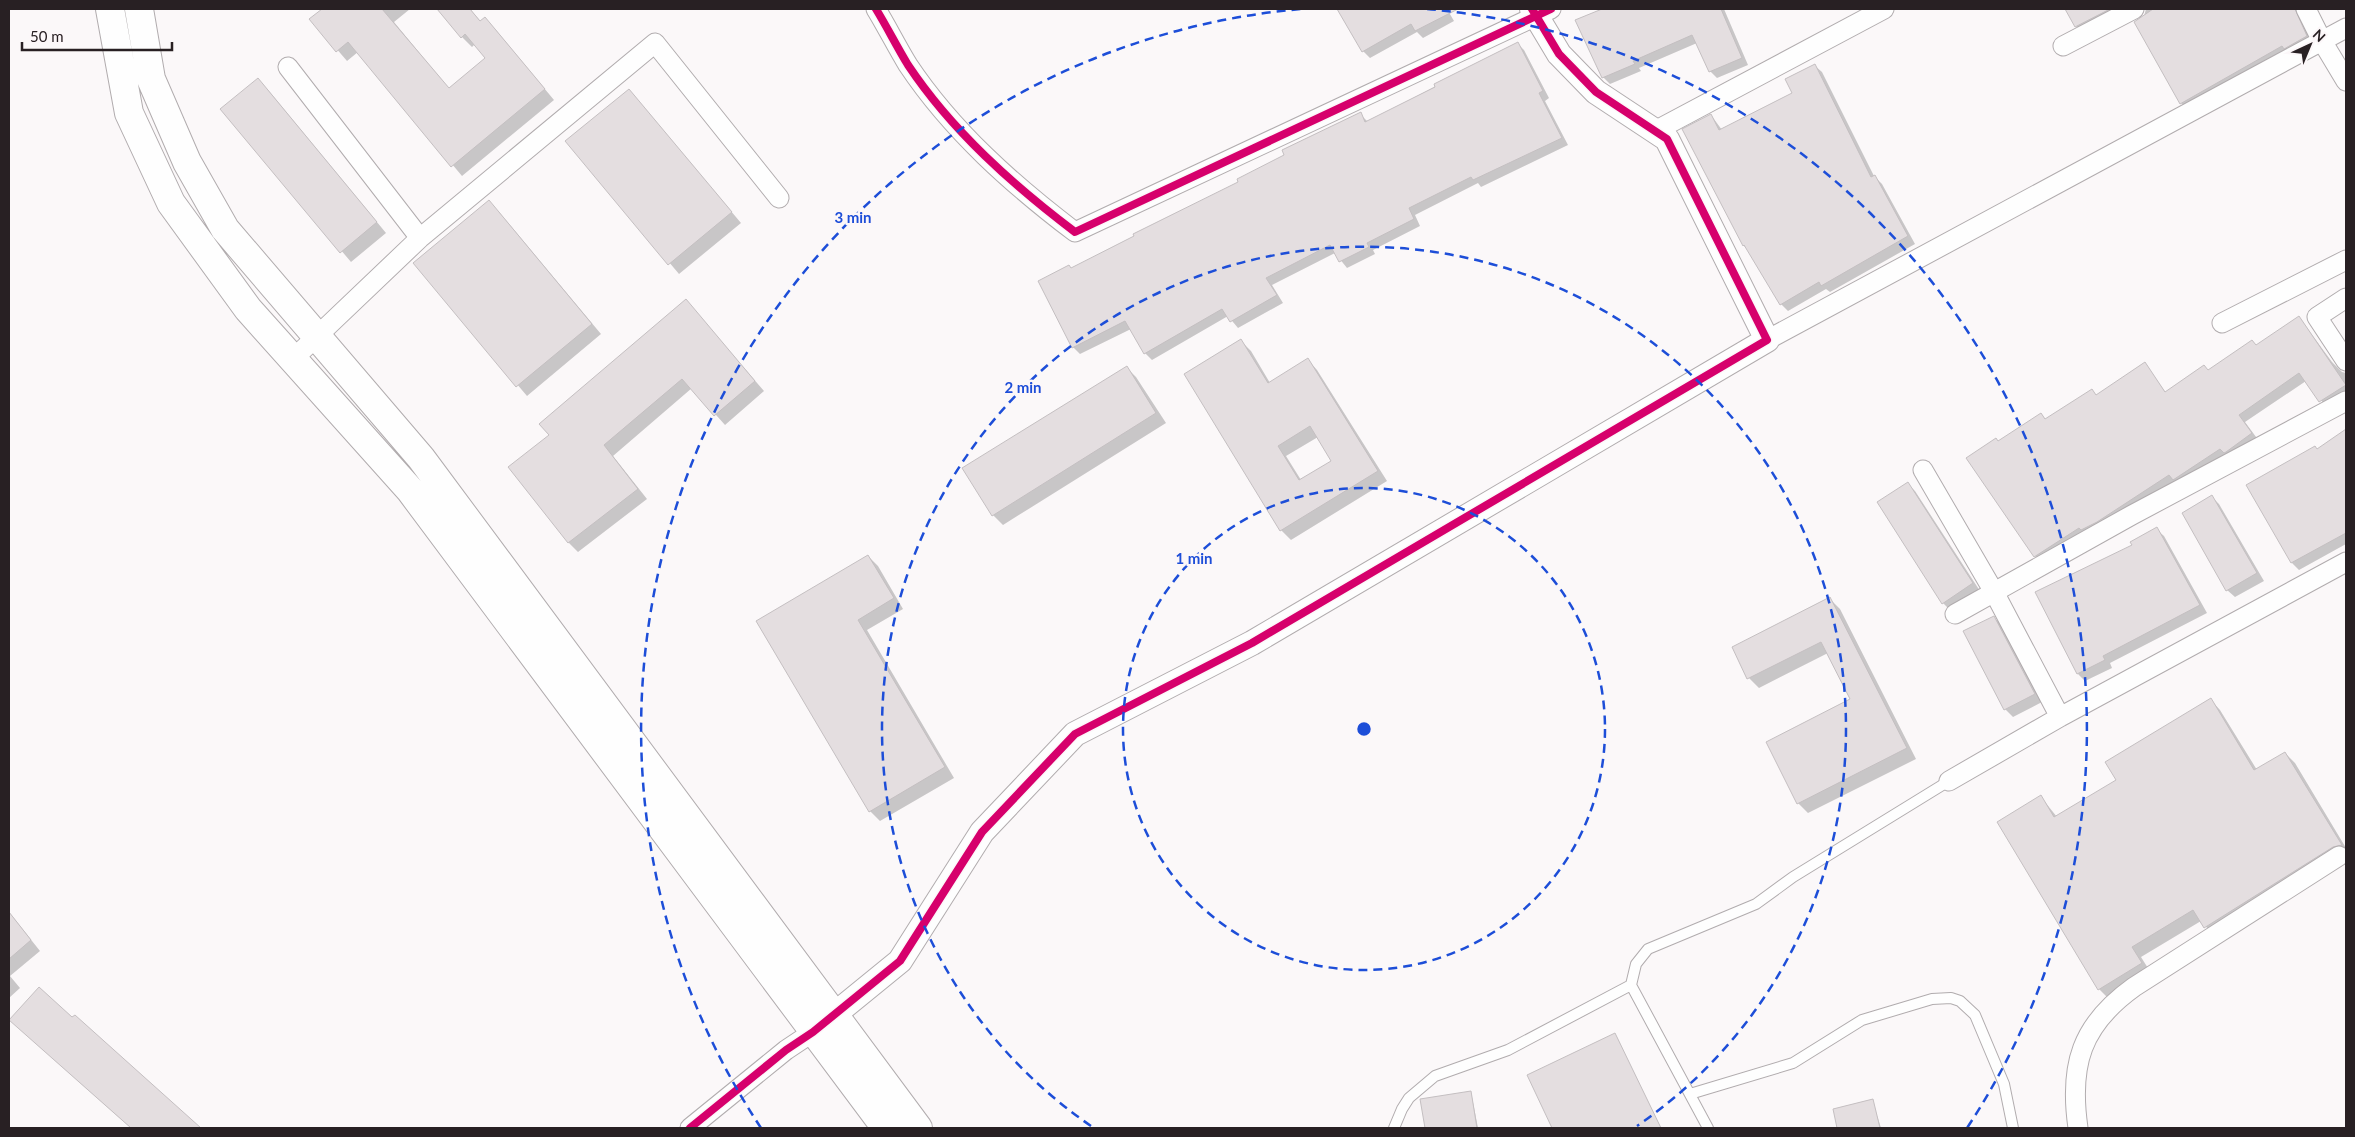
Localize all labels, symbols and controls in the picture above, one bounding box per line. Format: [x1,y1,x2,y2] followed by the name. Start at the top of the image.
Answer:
[22,20,172,52] scale bar
[2285,20,2335,70] north arrow
[2310,25,2329,45] text: N
[30,27,64,45] text: 50 m
[834,208,872,226] text: 3 min
[1004,378,1042,396] text: 2 min
[1175,549,1213,567] text: 1 min
[1355,720,1373,738] centre of rings

